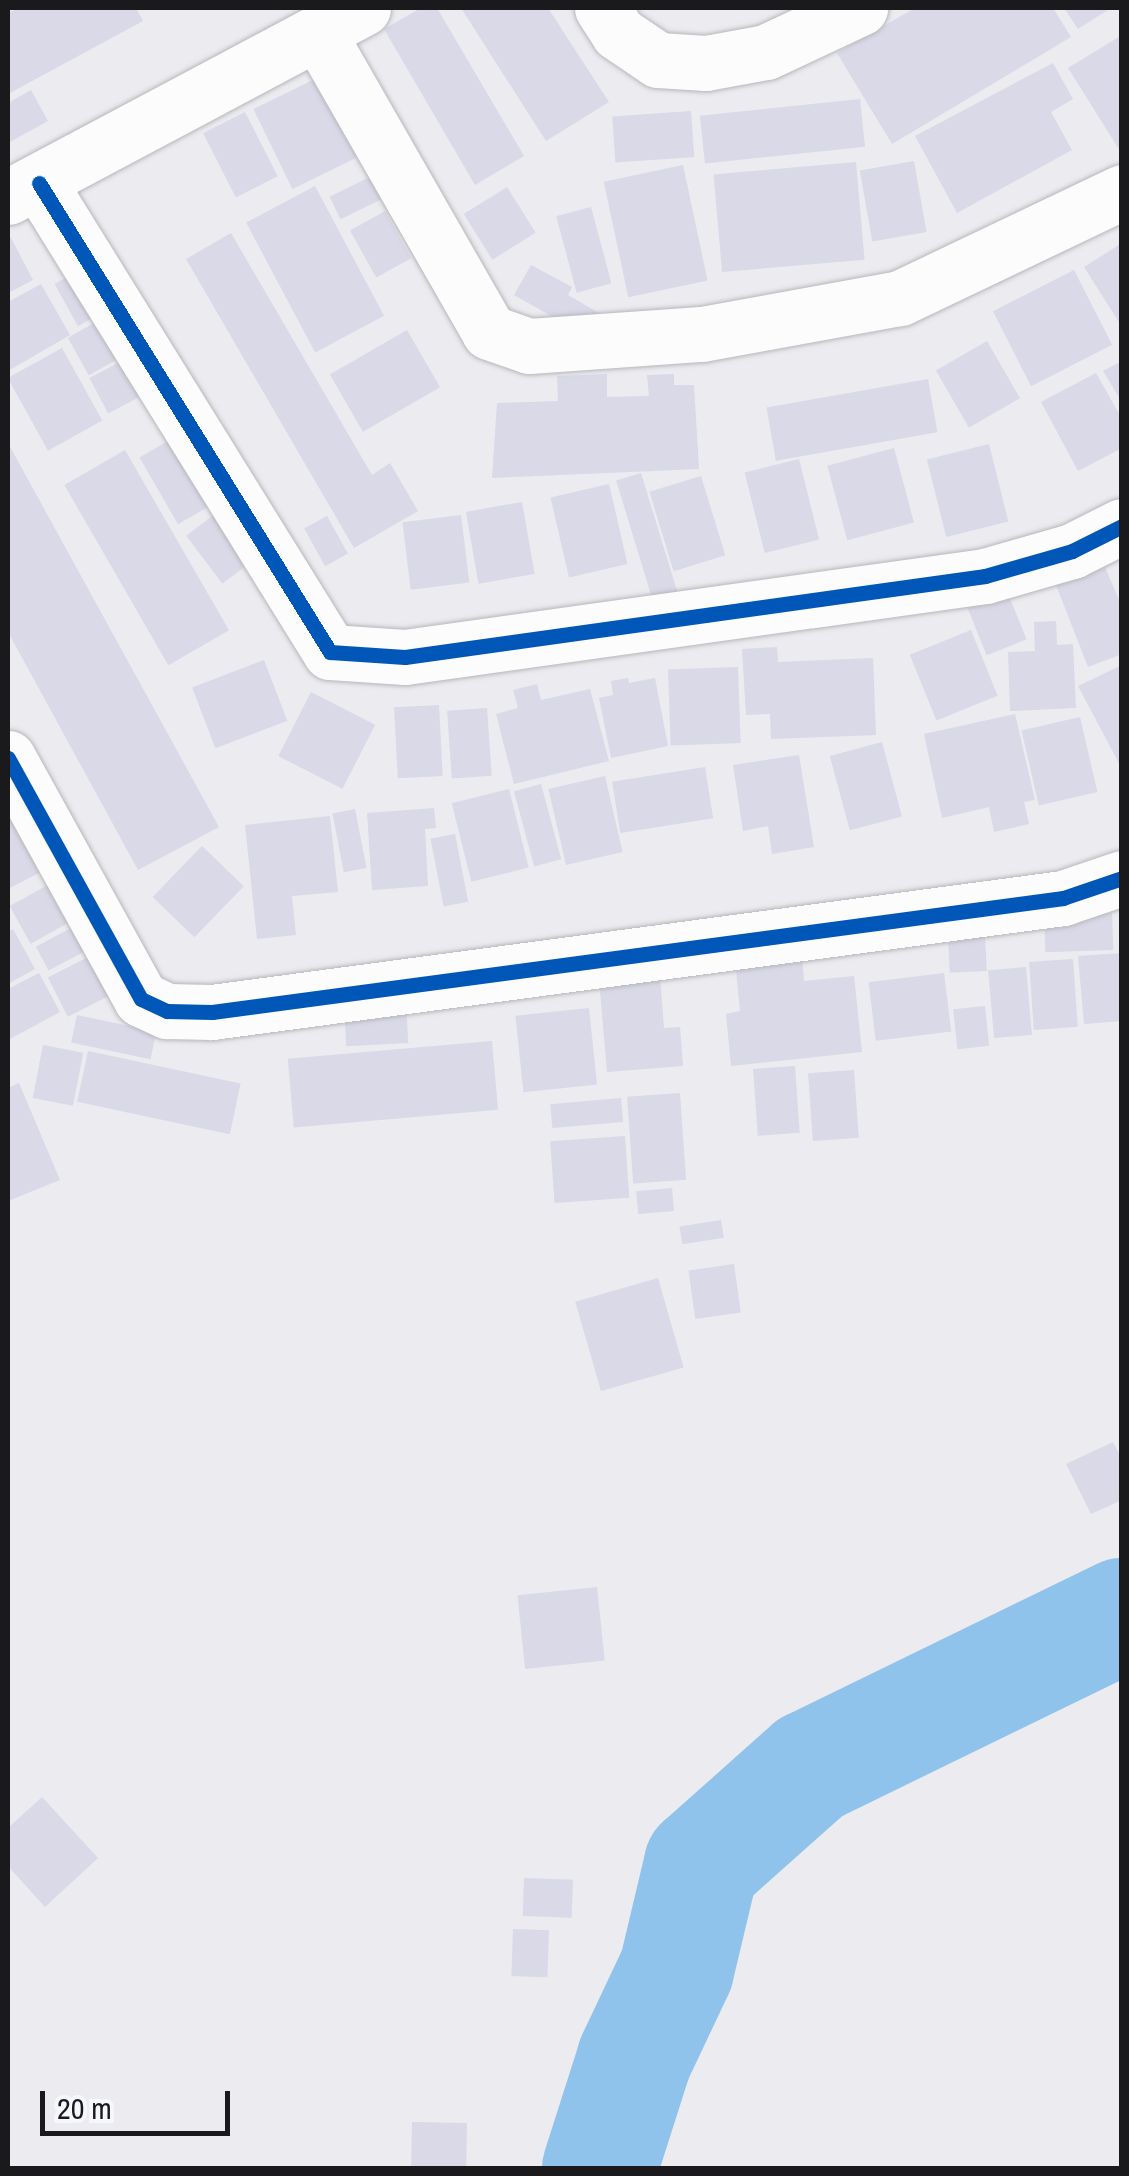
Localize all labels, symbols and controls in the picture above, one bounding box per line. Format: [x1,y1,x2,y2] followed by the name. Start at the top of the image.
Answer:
[45,2071,235,2133] scale bar
[57,2088,112,2128] text: 20 m

